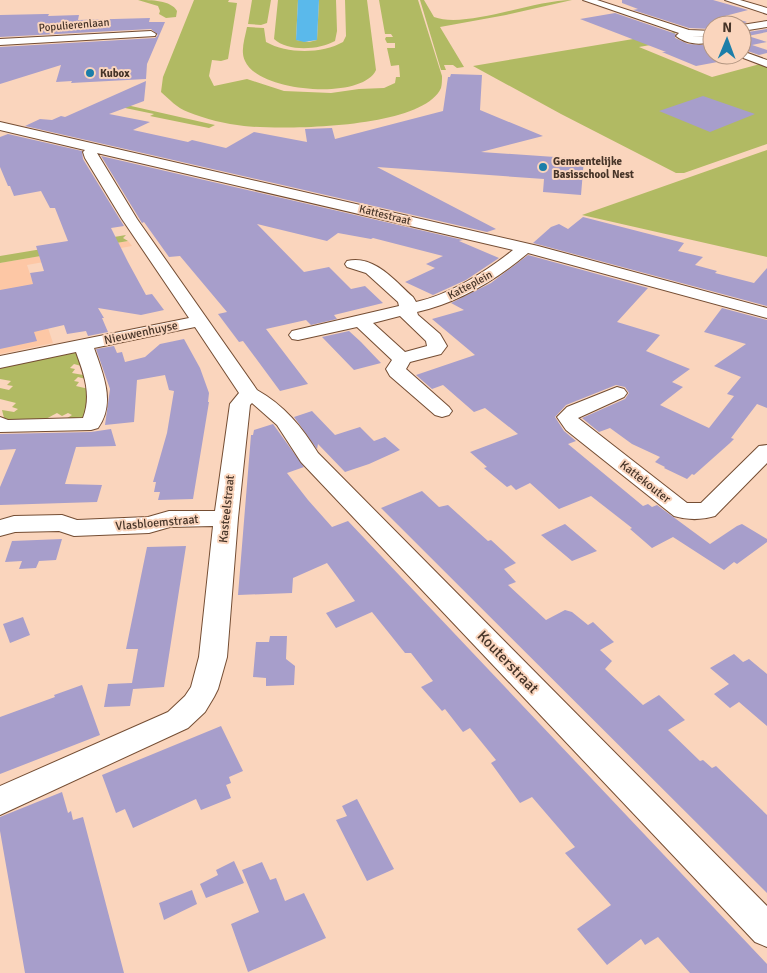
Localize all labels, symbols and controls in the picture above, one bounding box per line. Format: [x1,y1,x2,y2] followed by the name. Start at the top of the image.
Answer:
[38,15,110,35] street label: Populierenlaan
[702,15,752,65] north arrow
[722,19,732,36] text: N
[84,67,96,79] marker: Kubox
[100,67,130,80] place label: Kubox
[553,155,634,181] place label: Gemeentelijke Basisschool Nest
[537,161,549,173] marker: Gemeentelijke Basisschool Nest
[358,202,412,228] street label: Kattestraat
[446,268,494,302] street label: Katteplein
[103,318,179,348] street label: Nieuwenhuyse
[617,457,674,507] street label: Kattekouter
[216,474,238,544] street label: Kasteelstraat
[115,512,199,534] street label: Vlasbloemstraat
[474,627,542,697] street label: Kouterstraat

